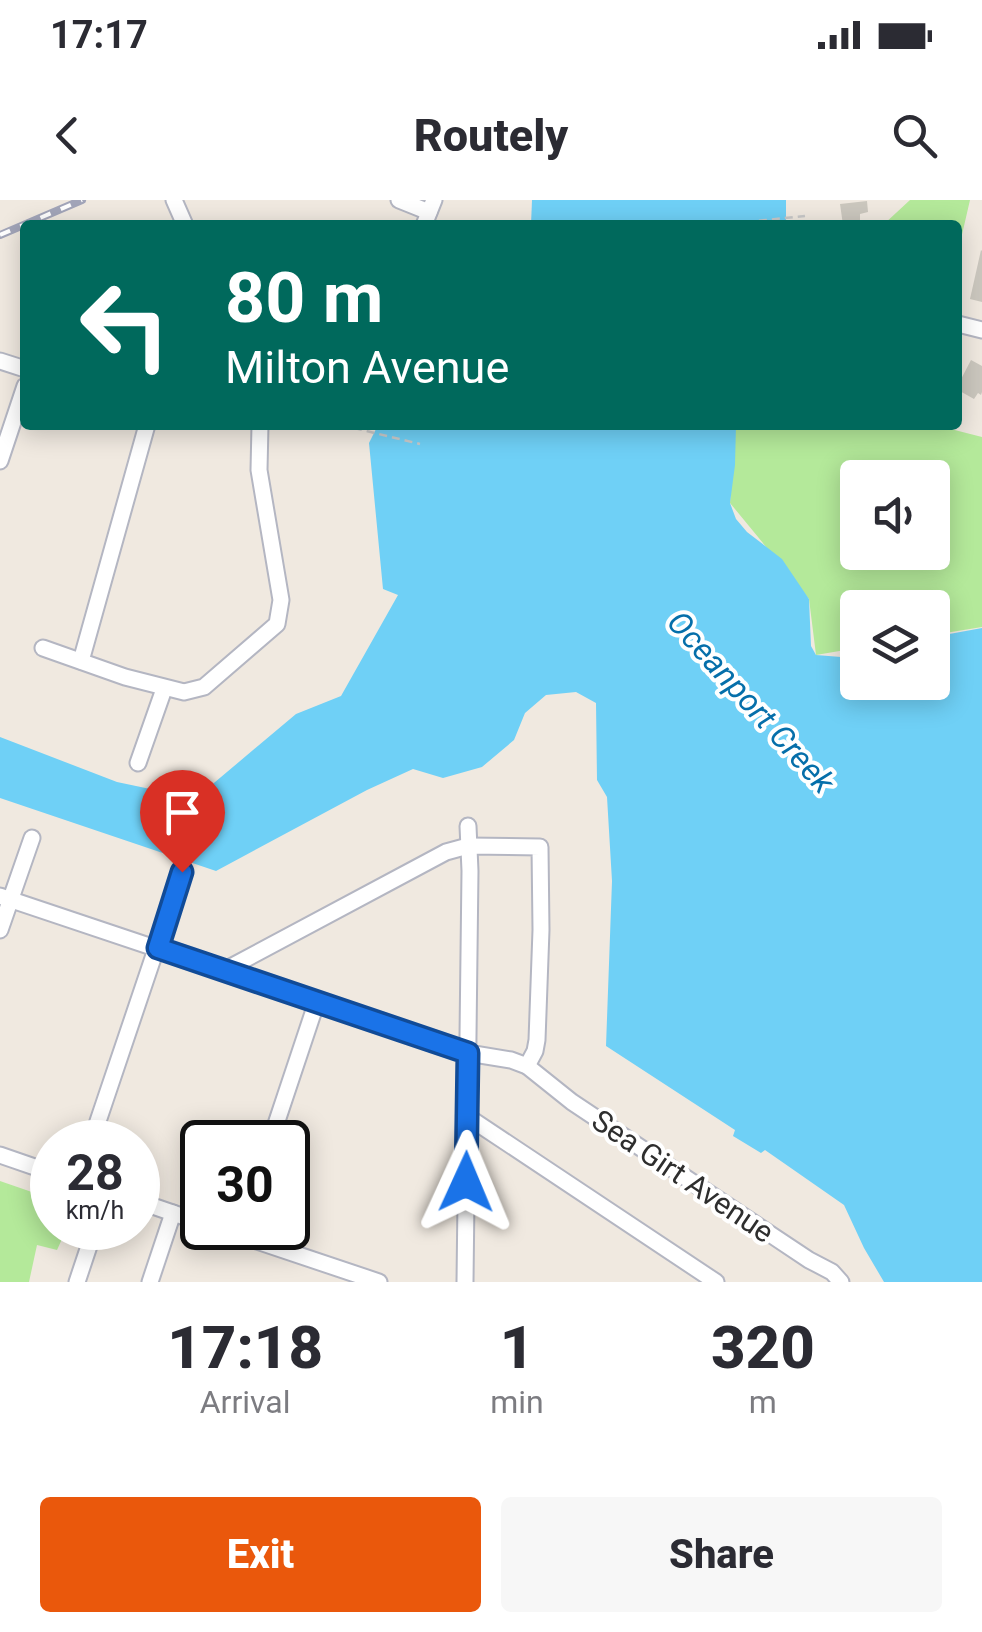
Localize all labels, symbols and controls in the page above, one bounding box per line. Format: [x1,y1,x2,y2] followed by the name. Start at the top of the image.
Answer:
[50,13,148,57] text: 17:17
[40,108,95,163] icon: back
[887,108,942,163] icon: search
[414,109,568,162] text: Routely
[225,257,383,339] text: 80 m
[60,260,190,390] icon: left
[225,341,509,394] text: Milton Avenue
[840,460,950,700] map controls
[840,460,950,570] button: sound
[840,590,950,700] button: layers
[659,603,843,802] water label: Oceanport Creek
[140,770,225,873] pin
[155,785,210,840] icon: arrive
[586,1102,780,1250] street label: Sea Girt Avenue
[180,1120,310,1250] speed limit sign: 30
[414,1130,518,1234] position arrow
[66,1144,124,1202] text: 28
[66,1196,124,1225] text: km/h
[167,1312,323,1383] text: 17:18
[500,1312,534,1383] text: 1
[711,1312,815,1383] text: 320
[200,1383,291,1421] text: Arrival
[490,1383,544,1421] text: min
[749,1383,777,1421] text: m
[40,1497,481,1612] button: Exit
[501,1497,942,1612] button: Share

